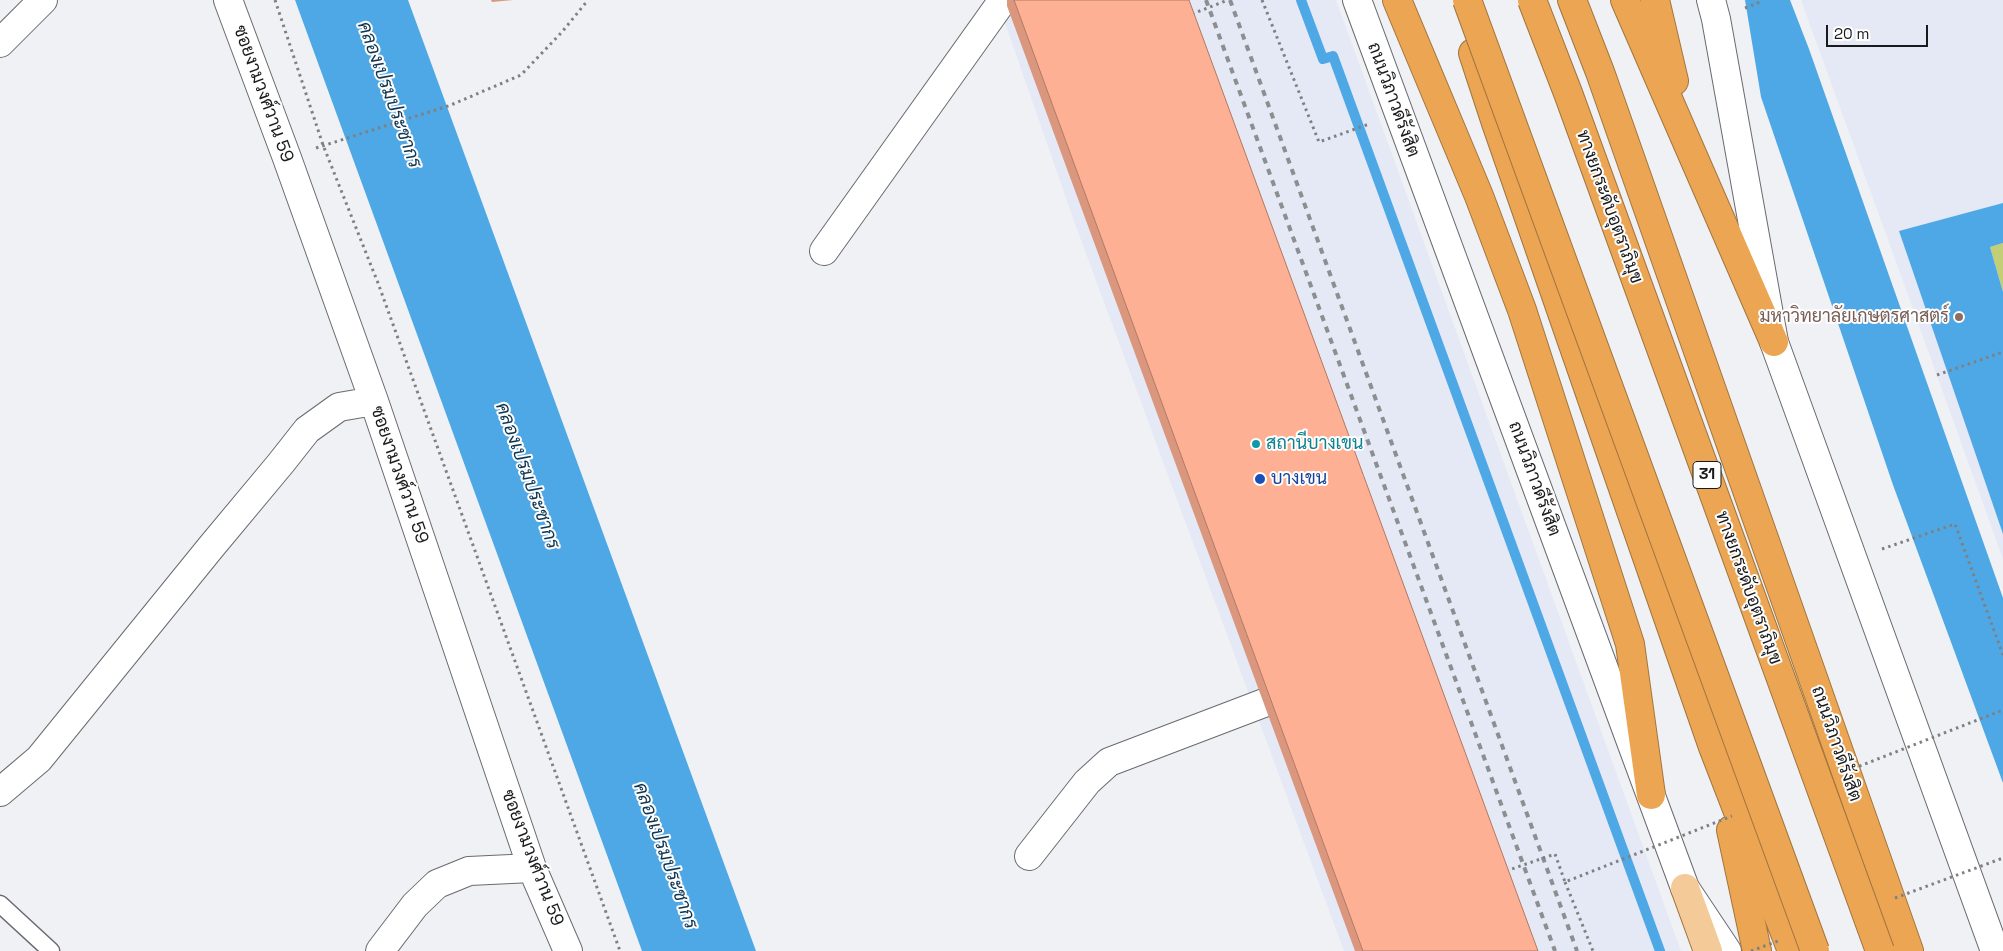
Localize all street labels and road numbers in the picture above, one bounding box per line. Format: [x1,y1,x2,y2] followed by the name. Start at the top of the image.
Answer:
[228,23,298,165] street label: ซอยงามวงศ์วาน 59
[1362,40,1424,160] street label: ถนนวิภาวดีรังสิต
[1571,127,1647,287] street label: ทางยกระดับอุตราภิมุข
[365,403,433,547] street label: ซอยงามวงศ์วาน 59
[1503,419,1565,539] street label: ถนนวิภาวดีรังสิต
[1693,462,1721,488] road number: 31
[1710,508,1786,668] street label: ทางยกระดับอุตราภิมุข
[1806,683,1866,805] street label: ถนนวิภาวดีรังสิต
[496,787,568,929] street label: ซอยงามวงศ์วาน 59

